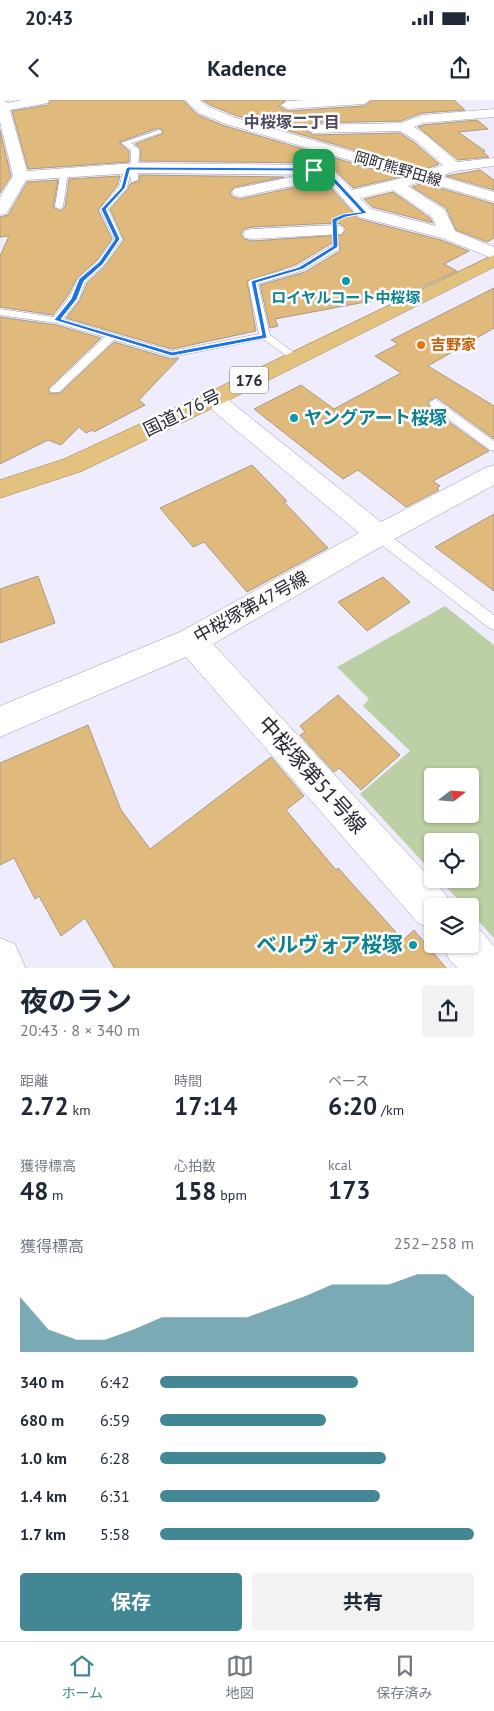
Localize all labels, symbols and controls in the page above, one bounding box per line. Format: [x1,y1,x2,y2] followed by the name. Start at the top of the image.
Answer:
[25,6,73,30] text: 20:43
[20,54,48,82] icon: back
[207,54,287,82] text: Kadence
[446,54,474,82] icon: share
[244,112,340,132] district label: 中桜塚二丁目
[352,147,444,190] street label: 岡町熊野田線
[293,149,335,191] pin
[300,156,328,184] icon: arrive
[340,275,352,287] marker: ロイヤルコート中桜塚
[271,288,421,307] place label: ロイヤルコート中桜塚
[431,335,476,354] place label: 吉野家
[415,339,427,351] marker: 吉野家
[230,366,268,394] road number: 176
[139,384,224,441] street label: 国道176号
[304,406,447,429] place label: ヤングアート桜塚
[288,412,300,424] marker: ヤングアート桜塚
[189,566,312,648] street label: 中桜塚第47号線
[253,710,372,839] street label: 中桜塚第51号線
[424,768,479,822] north arrow
[424,768,479,953] map controls
[424,833,479,888] button: locate
[424,898,479,953] button: layers
[256,931,403,958] place label: ベルヴォア桜塚
[407,939,419,951] marker: ベルヴォア桜塚
[20,982,132,1019] text: 夜のラン
[422,985,474,1037] button: share
[20,1020,140,1040] text: 20:43 · 8 × 340 m
[20,1072,48,1090] text: 距離
[174,1072,202,1090] text: 時間
[328,1072,369,1090] text: ペース
[20,1090,69,1122] text: 2.72
[174,1090,237,1122] text: 17:14
[328,1090,377,1122] text: 6:20
[69,1101,91,1119] text: km
[377,1101,404,1119] text: /km
[328,1156,352,1174] text: kcal
[20,1157,76,1175] text: 獲得標高
[174,1157,216,1175] text: 心拍数
[328,1174,371,1206] text: 173
[20,1175,48,1207] text: 48
[174,1175,217,1207] text: 158
[48,1186,63,1204] text: m
[217,1186,247,1204] text: bpm
[394,1233,474,1253] text: 252–258 m
[20,1236,84,1256] text: 獲得標高
[20,1372,64,1392] text: 340 m
[100,1372,130,1392] text: 6:42
[20,1410,64,1430] text: 680 m
[100,1410,130,1430] text: 6:59
[20,1448,67,1468] text: 1.0 km
[100,1448,130,1468] text: 6:28
[20,1486,67,1506] text: 1.4 km
[100,1486,130,1506] text: 6:31
[20,1524,66,1544] text: 1.7 km
[100,1524,130,1544] text: 5:58
[20,1573,242,1631] button: 保存
[252,1573,474,1631] button: 共有
[61,1652,103,1702] tab: ホーム
[226,1652,254,1702] tab: 地図
[377,1652,433,1702] tab: 保存済み

